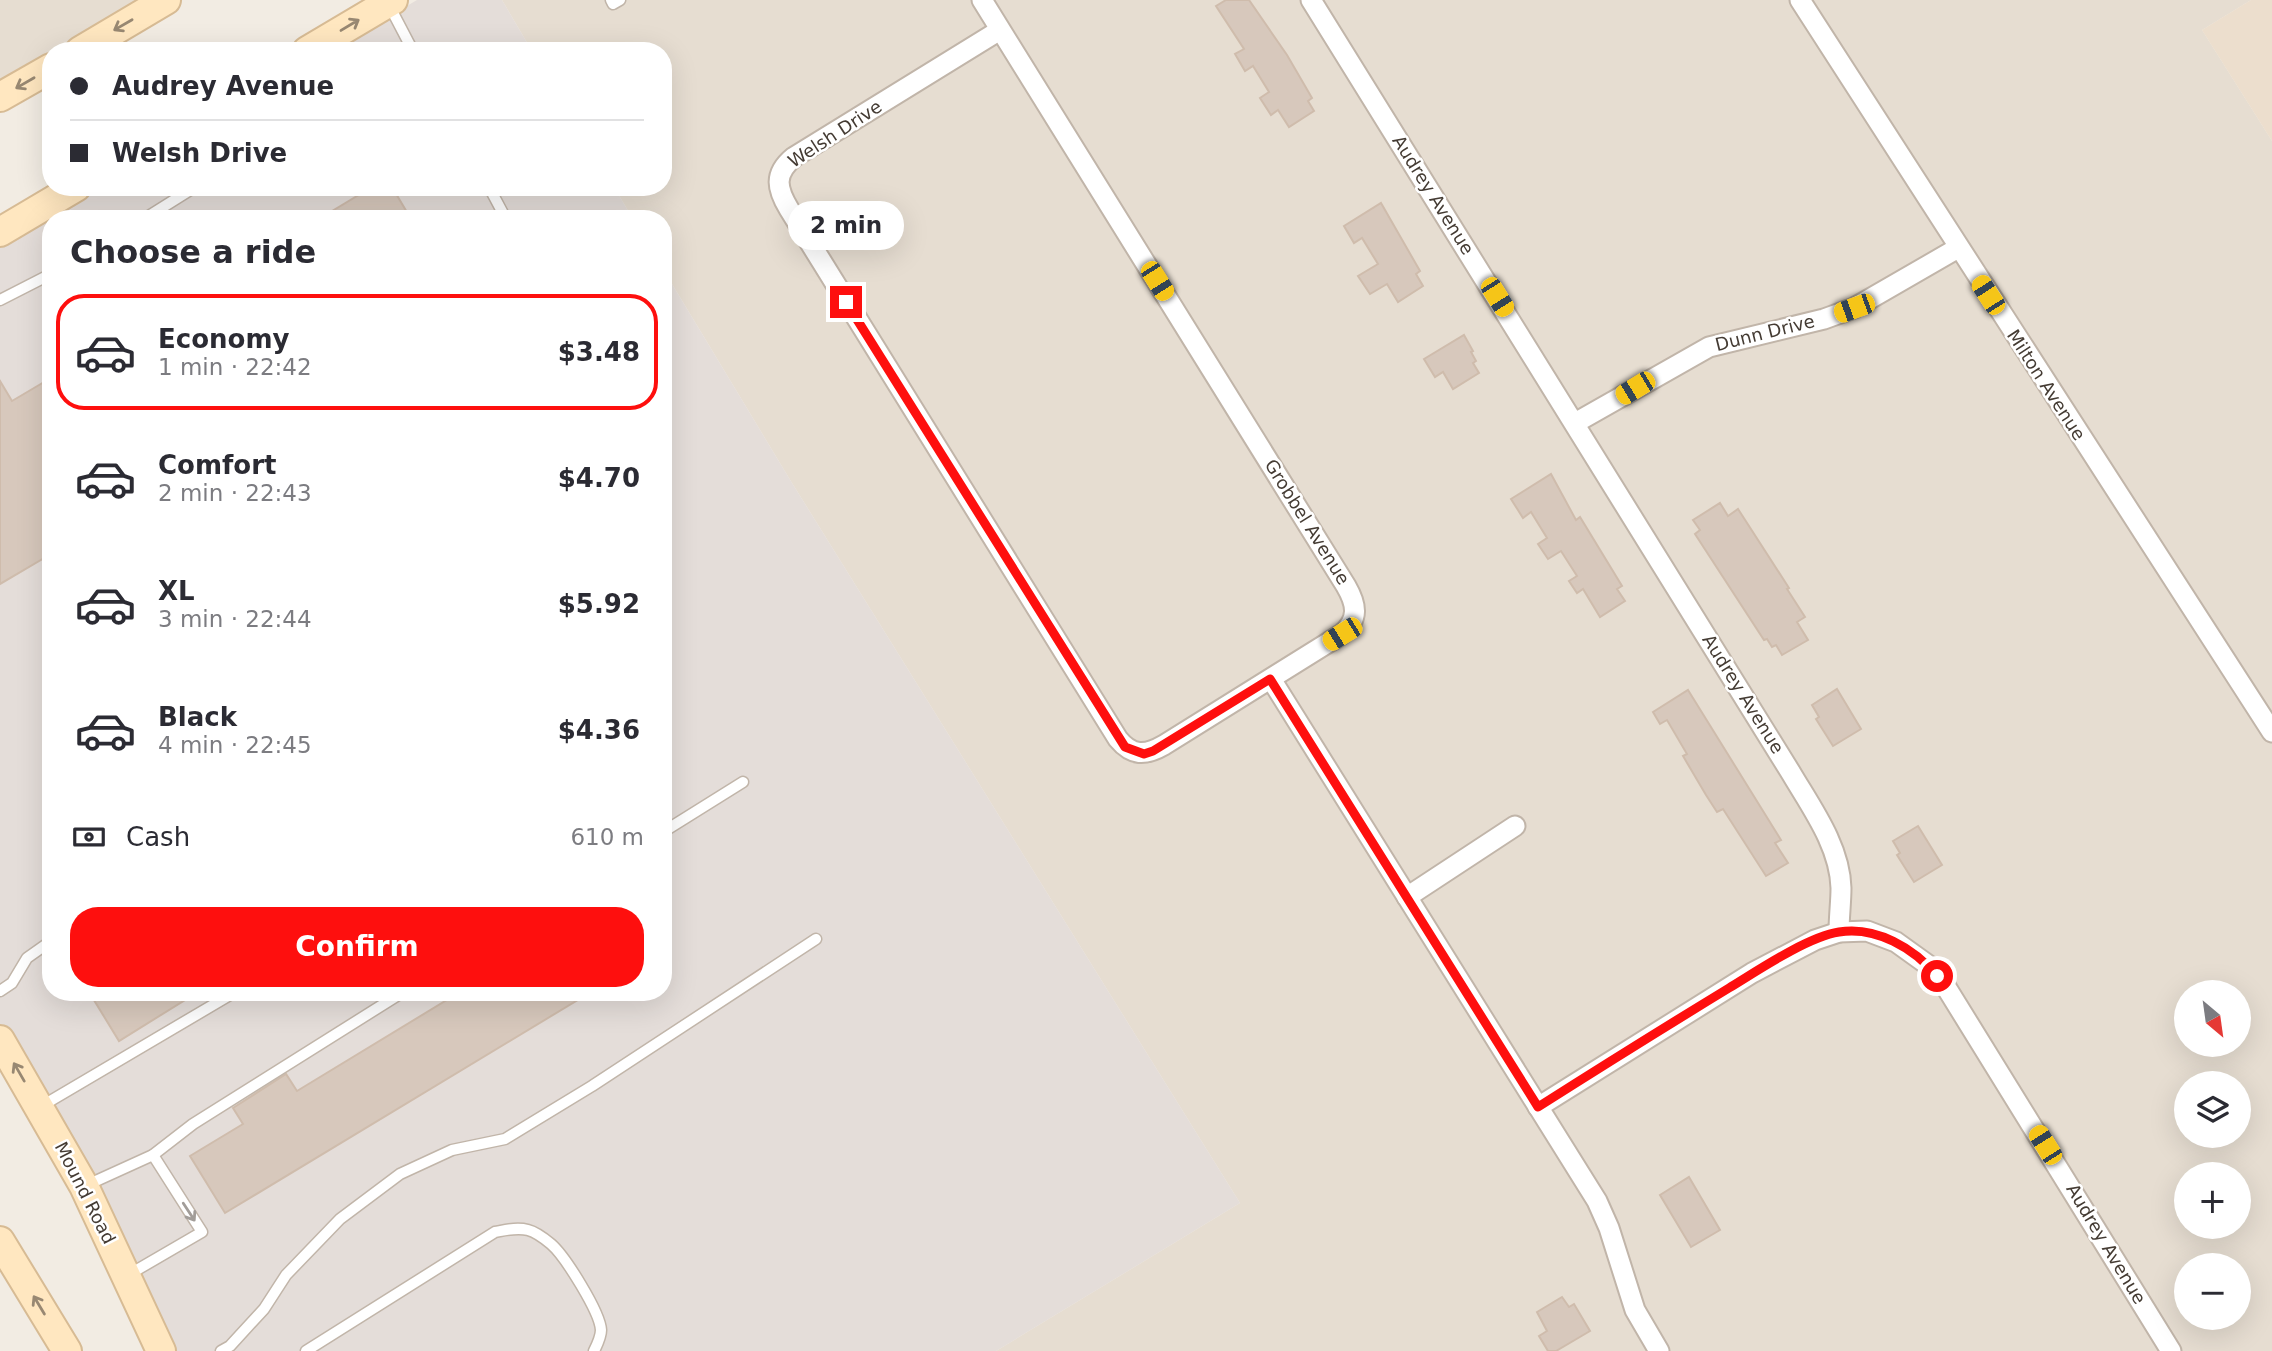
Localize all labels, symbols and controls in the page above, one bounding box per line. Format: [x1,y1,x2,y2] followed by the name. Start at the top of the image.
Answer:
[340,18,360,32] one-way arrow
[113,19,133,33] one-way arrow
[112,71,334,101] text: Audrey Avenue
[16,76,36,90] one-way arrow
[784,96,885,172] street label: Welsh Drive
[1388,131,1478,258] street label: Audrey Avenue
[112,138,287,168] text: Welsh Drive
[788,201,904,250] callout: 2 min
[810,212,882,238] text: 2 min
[70,233,316,271] text: Choose a ride
[1137,258,1178,304] car
[1968,272,2009,318] car
[1477,274,1518,320] car
[830,286,862,318] route end
[1831,291,1878,325] car
[1713,310,1817,355] street label: Dunn Drive
[74,321,137,384] icon: car
[158,324,289,354] text: Economy
[2003,325,2090,444] street label: Milton Avenue
[558,337,640,367] text: $3.48
[158,354,312,380] text: 1 min · 22:42
[1612,368,1659,408] car
[74,447,137,510] icon: car
[158,450,276,480] text: Comfort
[1260,455,1354,588] street label: Grobbel Avenue
[558,463,640,493] text: $4.70
[158,480,312,506] text: 2 min · 22:43
[74,573,137,636] icon: car
[158,576,195,606] text: XL
[558,589,640,619] text: $5.92
[158,606,312,632] text: 3 min · 22:44
[1319,614,1366,654] car
[1698,630,1788,757] street label: Audrey Avenue
[74,699,137,762] icon: car
[158,702,237,732] text: Black
[558,715,640,745] text: $4.36
[158,732,312,758] text: 4 min · 22:45
[70,818,108,856] icon: cash
[126,822,190,852] text: Cash
[570,824,644,850] text: 610 m
[70,907,644,987] button: Confirm
[1921,960,1953,992] route start
[2174,980,2250,1057] north arrow
[2174,980,2251,1330] map controls
[12,1062,26,1082] one-way arrow
[2174,1071,2251,1148] button: layers
[2025,1122,2066,1168] car
[51,1138,120,1247] street label: Mound Road
[2174,1162,2251,1239] button: +
[2062,1180,2151,1308] street label: Audrey Avenue
[182,1202,197,1221] one-way arrow
[2174,1253,2251,1330] button: −
[31,1295,45,1315] one-way arrow

